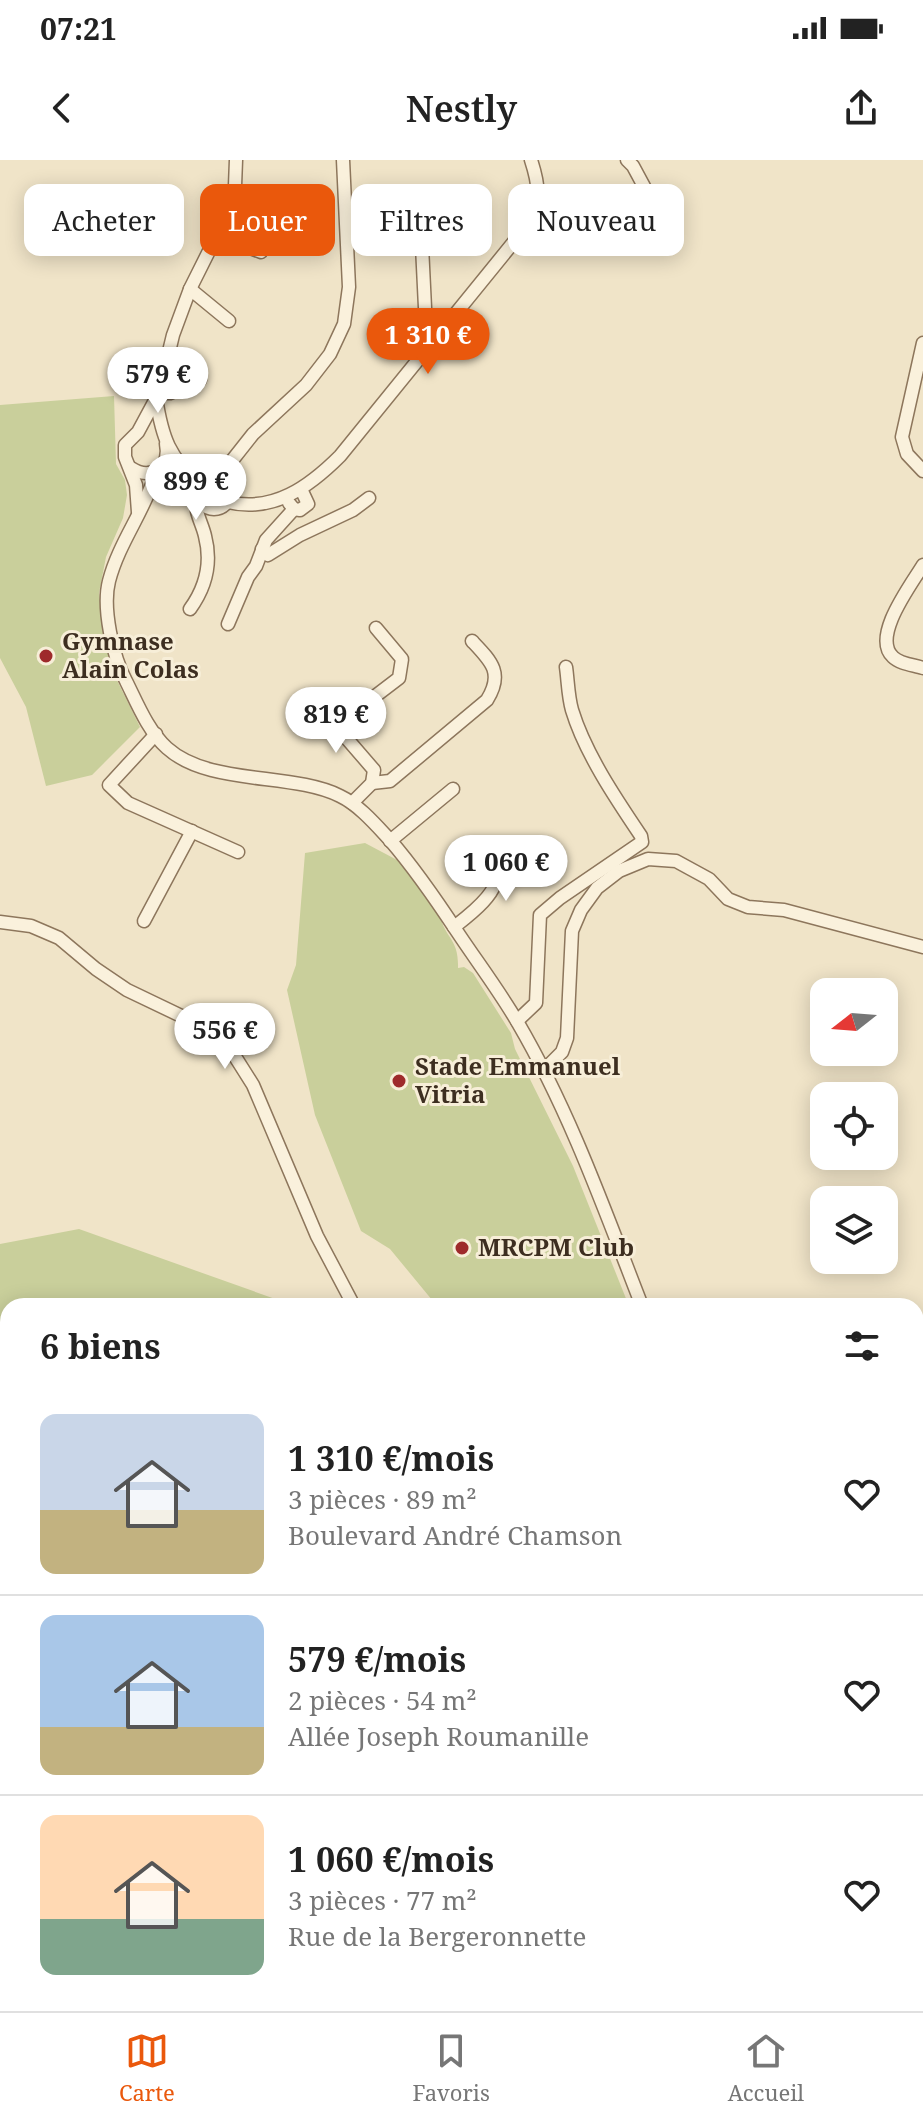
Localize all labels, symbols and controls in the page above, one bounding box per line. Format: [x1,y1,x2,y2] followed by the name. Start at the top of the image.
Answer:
[40,8,117,49] text: 07:21
[406,84,517,133] text: Nestly
[40,86,84,130] icon: back
[839,86,883,130] icon: share
[24,184,184,256] chip: Acheter
[200,184,335,256] chip: Louer
[351,184,492,256] chip: Filtres
[508,184,684,256] chip: Nouveau
[354,308,502,376] pin: 1 310 €
[385,316,471,352] text: 1 310 €
[102,347,214,415] pin: 579 €
[125,355,191,391] text: 579 €
[140,454,252,522] pin: 899 €
[163,462,229,498] text: 899 €
[62,624,199,685] place label: Gymnase Alain Colas
[37,647,55,665] marker: Gymnase Alain Colas
[280,687,392,755] pin: 819 €
[303,695,369,731] text: 819 €
[432,835,580,903] pin: 1 060 €
[463,843,549,879] text: 1 060 €
[810,978,898,1066] north arrow
[810,978,898,1274] map controls
[169,1003,281,1071] pin: 556 €
[192,1011,258,1047] text: 556 €
[415,1049,621,1110] place label: Stade Emmanuel Vitria
[390,1072,408,1090] marker: Stade Emmanuel Vitria
[810,1082,898,1170] button: locate
[810,1186,898,1274] button: layers
[478,1230,634,1263] place label: MRCPM Club
[453,1239,471,1257] marker: MRCPM Club
[40,1323,161,1369] text: 6 biens
[840,1324,884,1368] icon: filters
[288,1435,494,1481] text: 1 310 €/mois
[104,1446,200,1542] icon: home
[840,1472,884,1516] icon: heart
[288,1481,477,1517] text: 3 pièces · 89 m²
[288,1517,622,1553] text: Boulevard André Chamson
[288,1636,466,1682] text: 579 €/mois
[104,1647,200,1743] icon: home
[840,1673,884,1717] icon: heart
[288,1682,477,1718] text: 2 pièces · 54 m²
[288,1718,589,1754] text: Allée Joseph Roumanille
[288,1836,494,1882] text: 1 060 €/mois
[104,1847,200,1943] icon: home
[840,1873,884,1917] icon: heart
[288,1882,477,1918] text: 3 pièces · 77 m²
[288,1918,586,1954] text: Rue de la Bergeronnette
[119,2029,175,2107] tab: Carte
[413,2029,490,2107] tab: Favoris
[728,2029,804,2107] tab: Accueil

